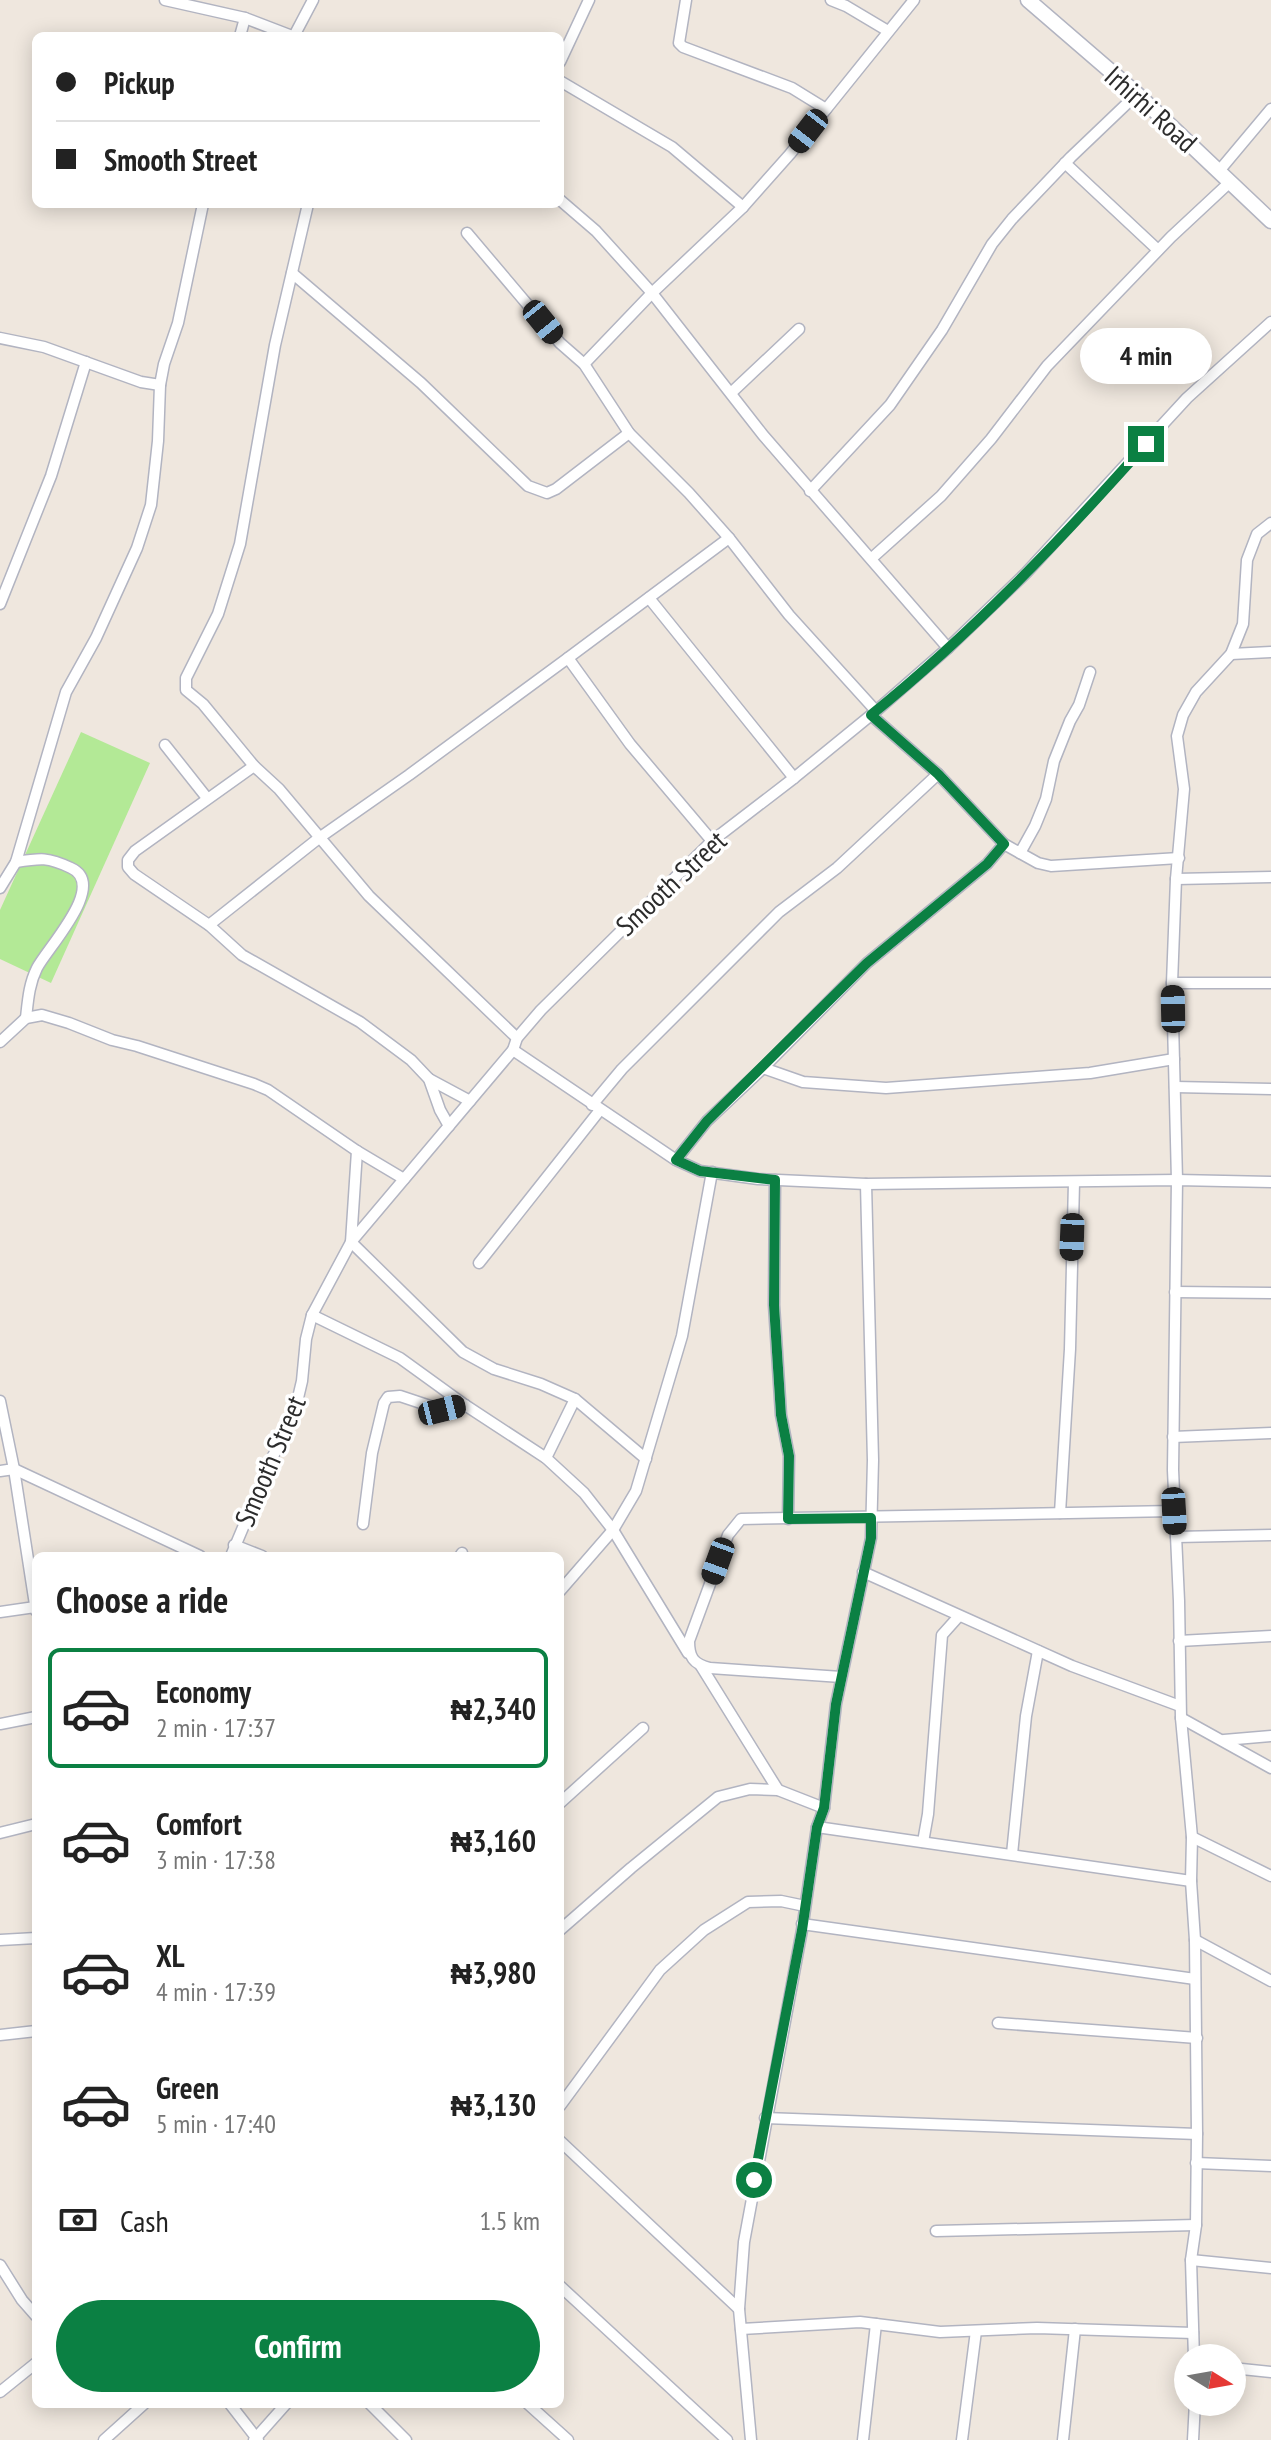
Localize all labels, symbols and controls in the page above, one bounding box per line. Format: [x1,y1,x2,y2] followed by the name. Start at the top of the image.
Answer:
[1097,57,1205,160] street label: Irhirhi Road
[104,63,175,102] text: Pickup
[784,105,832,157] car
[104,140,257,179] text: Smooth Street
[519,296,567,348] car
[1080,328,1212,384] callout: 4 min
[1120,339,1172,372] text: 4 min
[1128,426,1164,462] route end
[607,822,734,943] street label: Smooth Street
[1161,985,1185,1033] car
[1059,1213,1085,1261] car
[225,1390,314,1532] street label: Smooth Street
[416,1393,468,1427] car
[1161,1486,1187,1536] car
[699,1534,737,1588] car
[56,1576,228,1623] text: Choose a ride
[60,1672,132,1744] icon: car
[156,1672,251,1711] text: Economy
[450,1689,536,1728] text: ₦2,340
[156,1711,276,1744] text: 2 min · 17:37
[60,1804,132,1876] icon: car
[156,1804,242,1843] text: Comfort
[450,1821,536,1860] text: ₦3,160
[156,1843,276,1876] text: 3 min · 17:38
[60,1936,132,2008] icon: car
[156,1936,185,1975] text: XL
[450,1953,536,1992] text: ₦3,980
[156,1975,276,2008] text: 4 min · 17:39
[60,2068,132,2140] icon: car
[156,2068,219,2107] text: Green
[450,2085,536,2124] text: ₦3,130
[156,2107,276,2140] text: 5 min · 17:40
[736,2162,772,2198] route start
[56,2198,100,2242] icon: cash
[120,2201,169,2240] text: Cash
[479,2204,540,2237] text: 1.5 km
[56,2300,540,2392] button: Confirm
[1174,2344,1246,2416] north arrow
[1174,2344,1246,2416] map controls

